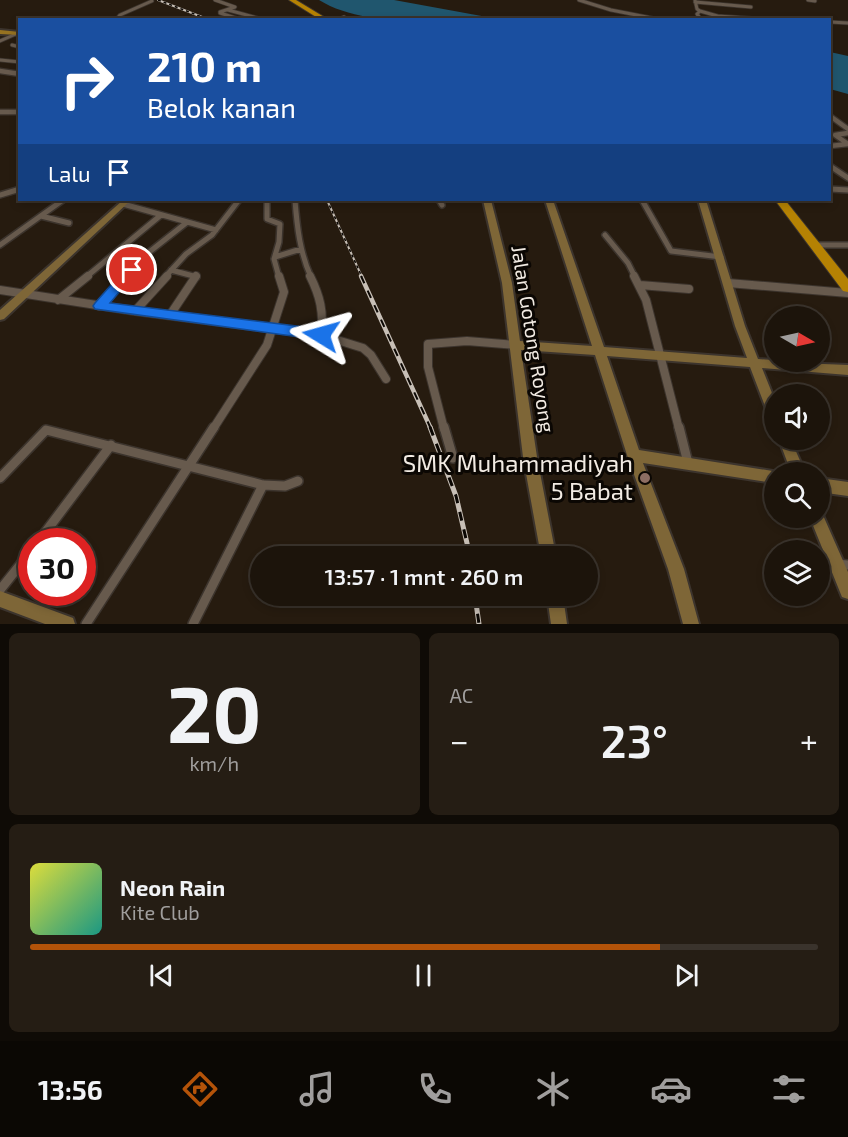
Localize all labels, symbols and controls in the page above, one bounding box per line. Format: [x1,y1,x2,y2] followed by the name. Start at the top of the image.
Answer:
[147,40,262,90] text: 210 m
[48,42,126,120] icon: right
[147,91,296,123] text: Belok kanan
[102,156,135,189] icon: arrive
[48,160,90,186] text: Lalu
[106,244,157,295] pin
[507,244,561,434] street label: Jalan Gotong Royong
[115,253,148,286] icon: arrive
[289,303,353,367] position arrow
[764,306,830,372] north arrow
[764,306,830,606] map controls
[764,384,830,450] button: sound
[403,448,633,505] place label: SMK Muhammadiyah 5 Babat
[764,462,830,528] button: search
[638,471,652,485] marker: SMK Muhammadiyah 5 Babat
[18,528,96,606] speed limit sign: 30
[764,540,830,606] button: layers
[325,563,523,589] text: 13:57 · 1 mnt · 260 m
[167,665,262,759] text: 20
[450,683,473,707] text: AC
[601,713,668,767] text: 23°
[450,720,469,760] text: −
[800,720,818,760] text: +
[189,751,239,775] text: km/h
[120,874,225,900] text: Neon Rain
[120,900,200,924] text: Kite Club
[145,959,178,992] icon: previous
[407,959,440,992] icon: pause
[670,959,703,992] icon: next
[179,1068,221,1110] icon: directions
[296,1068,338,1110] icon: music
[414,1068,456,1110] icon: phone
[532,1068,574,1110] icon: climate
[650,1068,692,1110] icon: car
[768,1068,810,1110] icon: filters
[38,1073,103,1105] text: 13:56

